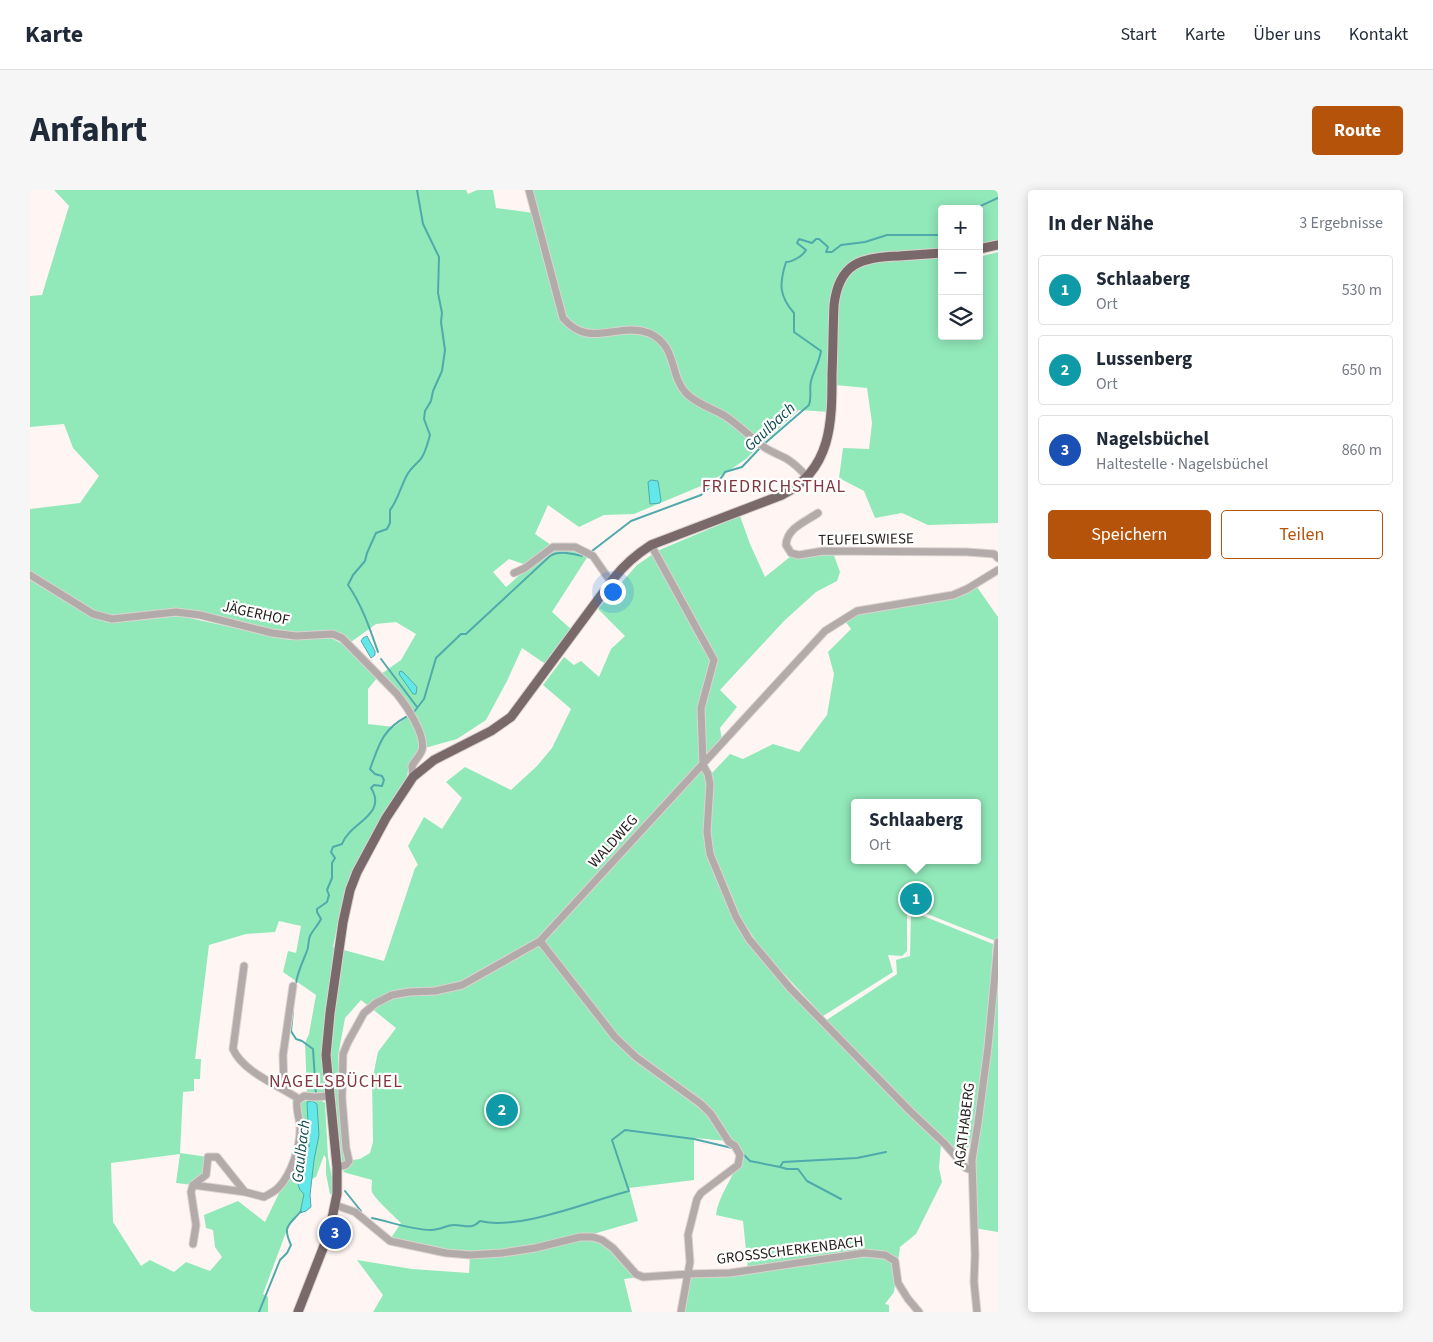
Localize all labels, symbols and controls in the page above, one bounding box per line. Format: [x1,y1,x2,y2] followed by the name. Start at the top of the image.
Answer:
[25,17,83,52] text: Karte
[1120,22,1157,47] text: Start
[1185,22,1225,47] text: Karte
[1253,22,1321,47] text: Über uns
[1349,22,1408,47] text: Kontakt
[30,105,147,155] text: Anfahrt
[1312,106,1403,155] button: Route
[938,205,983,340] map controls
[938,205,983,250] button: +
[1048,208,1154,238] text: In der Nähe
[1299,212,1383,234] text: 3 Ergebnisse
[938,250,983,295] button: −
[1096,266,1190,293] text: Schlaaberg
[1061,279,1069,301] text: 1
[1342,279,1382,301] text: 530 m
[1096,293,1118,315] text: Ort
[938,295,983,340] button: layers
[1096,346,1192,373] text: Lussenberg
[1061,359,1069,381] text: 2
[1342,359,1382,381] text: 650 m
[1096,373,1118,395] text: Ort
[739,397,800,456] water label: Gaulbach
[1096,426,1209,453] text: Nagelsbüchel
[1061,439,1069,461] text: 3
[1342,439,1382,461] text: 860 m
[1096,453,1268,475] text: Haltestelle · Nagelsbüchel
[702,474,846,499] district label: FRIEDRICHSTHAL
[1048,510,1211,559] button: Speichern
[1221,510,1383,559] button: Teilen
[818,528,914,551] street label: TEUFELSWIESE
[600,579,626,605] your location
[220,596,292,631] street label: JÄGERHOF
[851,799,981,864] popup
[869,807,963,834] text: Schlaaberg
[584,810,643,873] street label: WALDWEG
[869,834,891,856] text: Ort
[900,880,932,918] pin: 1
[269,1069,403,1094] district label: NAGELSBÜCHEL
[949,1082,980,1169] street label: AGATHABERG
[486,1091,518,1129] pin: 2
[286,1119,316,1184] water label: Gaulbach
[319,1214,351,1252] pin: 3
[716,1231,865,1270] street label: GROSSSCHERKENBACH

